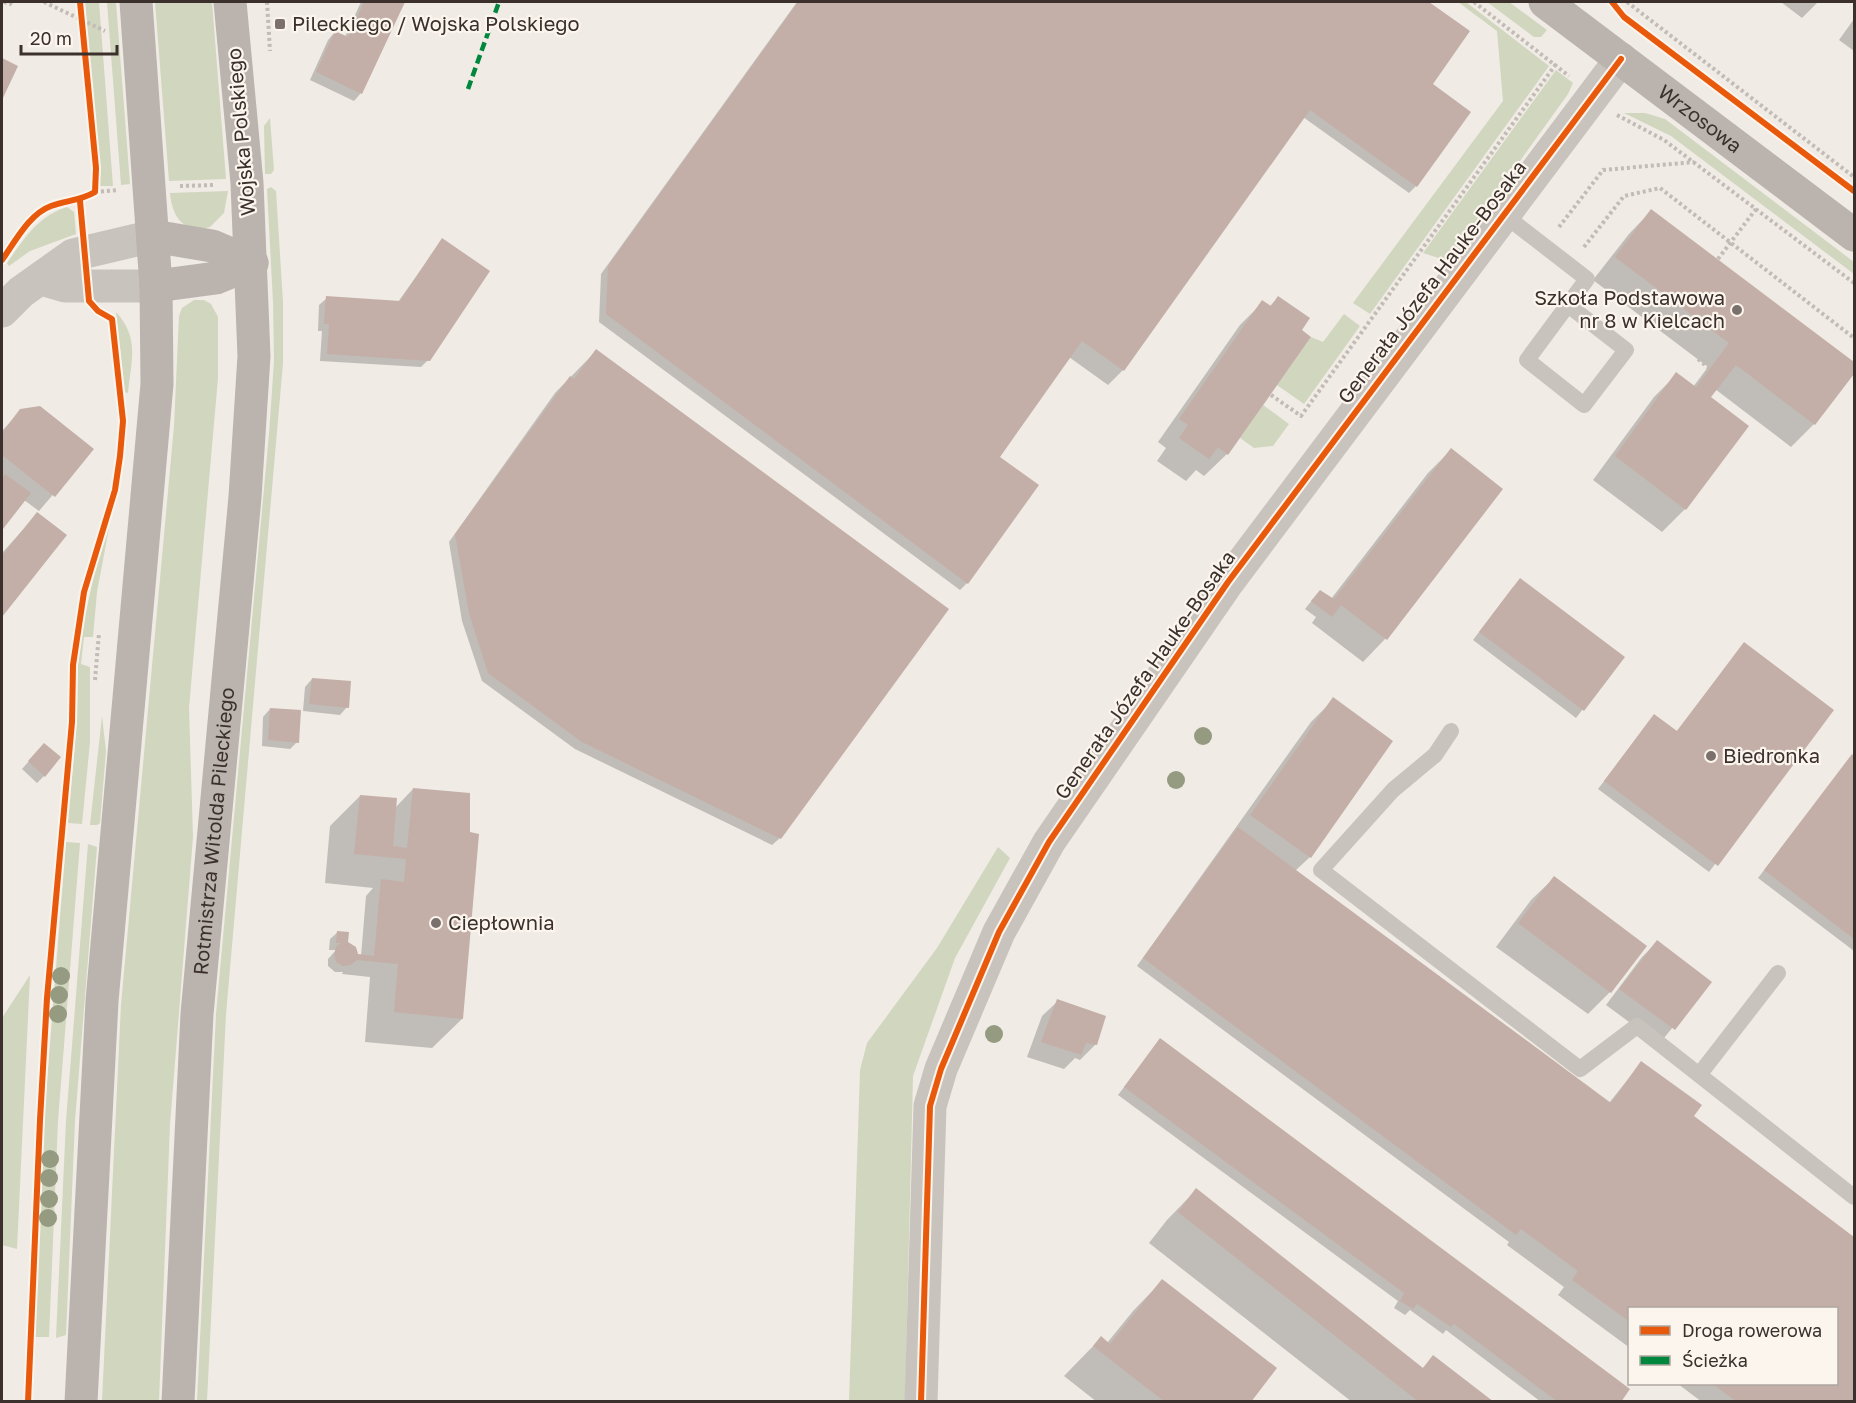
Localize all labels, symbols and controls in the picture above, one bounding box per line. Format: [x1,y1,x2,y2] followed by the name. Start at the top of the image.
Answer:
[292,11,580,35] place label: Pileckiego / Wojska Polskiego
[273,17,287,31] marker: Pileckiego / Wojska Polskiego
[21,18,117,56] scale bar
[30,27,72,49] text: 20 m
[221,47,259,217] street label: Wojska Polskiego
[1654,79,1747,157] street label: Wrzosowa
[1332,155,1530,408] street label: Generała Józefa Hauke-Bosaka
[1534,285,1725,332] place label: Szkoła Podstawowa nr 8 w Kielcach
[1730,303,1744,317] marker: Szkoła Podstawowa nr 8 w Kielcach
[1049,546,1239,803] street label: Generała Józefa Hauke-Bosaka
[188,686,238,976] street label: Rotmistrza Witolda Pileckiego
[1723,743,1820,767] place label: Biedronka
[1704,749,1718,763] marker: Biedronka
[448,910,555,934] place label: Ciepłownia
[429,916,443,930] marker: Ciepłownia
[1628,1307,1838,1385] legend
[1682,1319,1822,1341] text: Droga rowerowa
[1682,1349,1748,1371] text: Ścieżka

